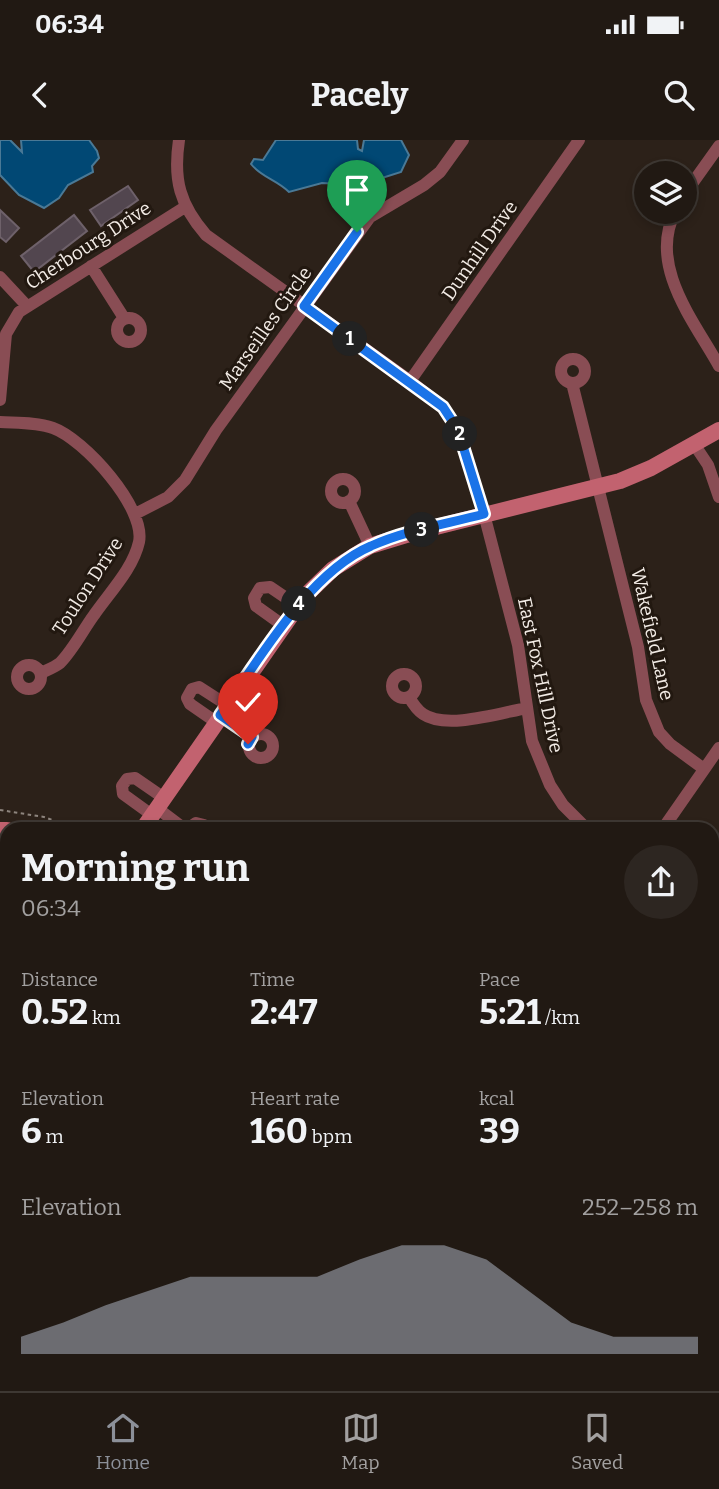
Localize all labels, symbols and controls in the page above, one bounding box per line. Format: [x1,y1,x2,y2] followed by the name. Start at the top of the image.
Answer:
[35,9,104,40] text: 06:34
[21,76,59,114] icon: back
[311,76,408,114] text: Pacely
[660,76,698,114] icon: search
[327,160,387,232] pin
[634,161,697,224] map controls
[634,161,697,224] button: layers
[338,171,376,209] icon: arrive
[21,196,155,295] street label: Cherbourg Drive
[437,196,522,305] street label: Dunhill Drive
[214,262,316,394] street label: Marseilles Circle
[332,322,368,356] pin: 1
[345,327,354,350] text: 1
[442,416,477,452] pin: 2
[454,422,465,445] text: 2
[404,512,440,548] pin: 3
[416,518,427,541] text: 3
[47,533,128,639] street label: Toulon Drive
[626,566,679,703] street label: Wakefield Lane
[282,587,316,622] pin: 4
[293,592,304,615] text: 4
[513,595,568,755] street label: East Fox Hill Drive
[218,672,278,744] pin
[229,683,267,721] icon: check
[21,845,249,891] text: Morning run
[624,845,698,919] button: share
[21,894,81,922] text: 06:34
[21,968,98,991] text: Distance
[250,968,295,991] text: Time
[479,968,520,991] text: Pace
[21,991,88,1033] text: 0.52
[250,991,318,1033] text: 2:47
[479,991,541,1033] text: 5:21
[88,1006,121,1029] text: km
[541,1006,580,1029] text: /km
[21,1087,104,1110] text: Elevation
[250,1087,340,1110] text: Heart rate
[479,1087,514,1110] text: kcal
[21,1110,42,1152] text: 6
[250,1110,308,1152] text: 160
[479,1110,520,1152] text: 39
[42,1125,64,1148] text: m
[308,1125,352,1148] text: bpm
[21,1193,121,1221] text: Elevation
[582,1193,698,1221] text: 252–258 m
[96,1409,150,1474] tab: Home
[341,1409,380,1474] tab: Map
[571,1409,623,1474] tab: Saved

